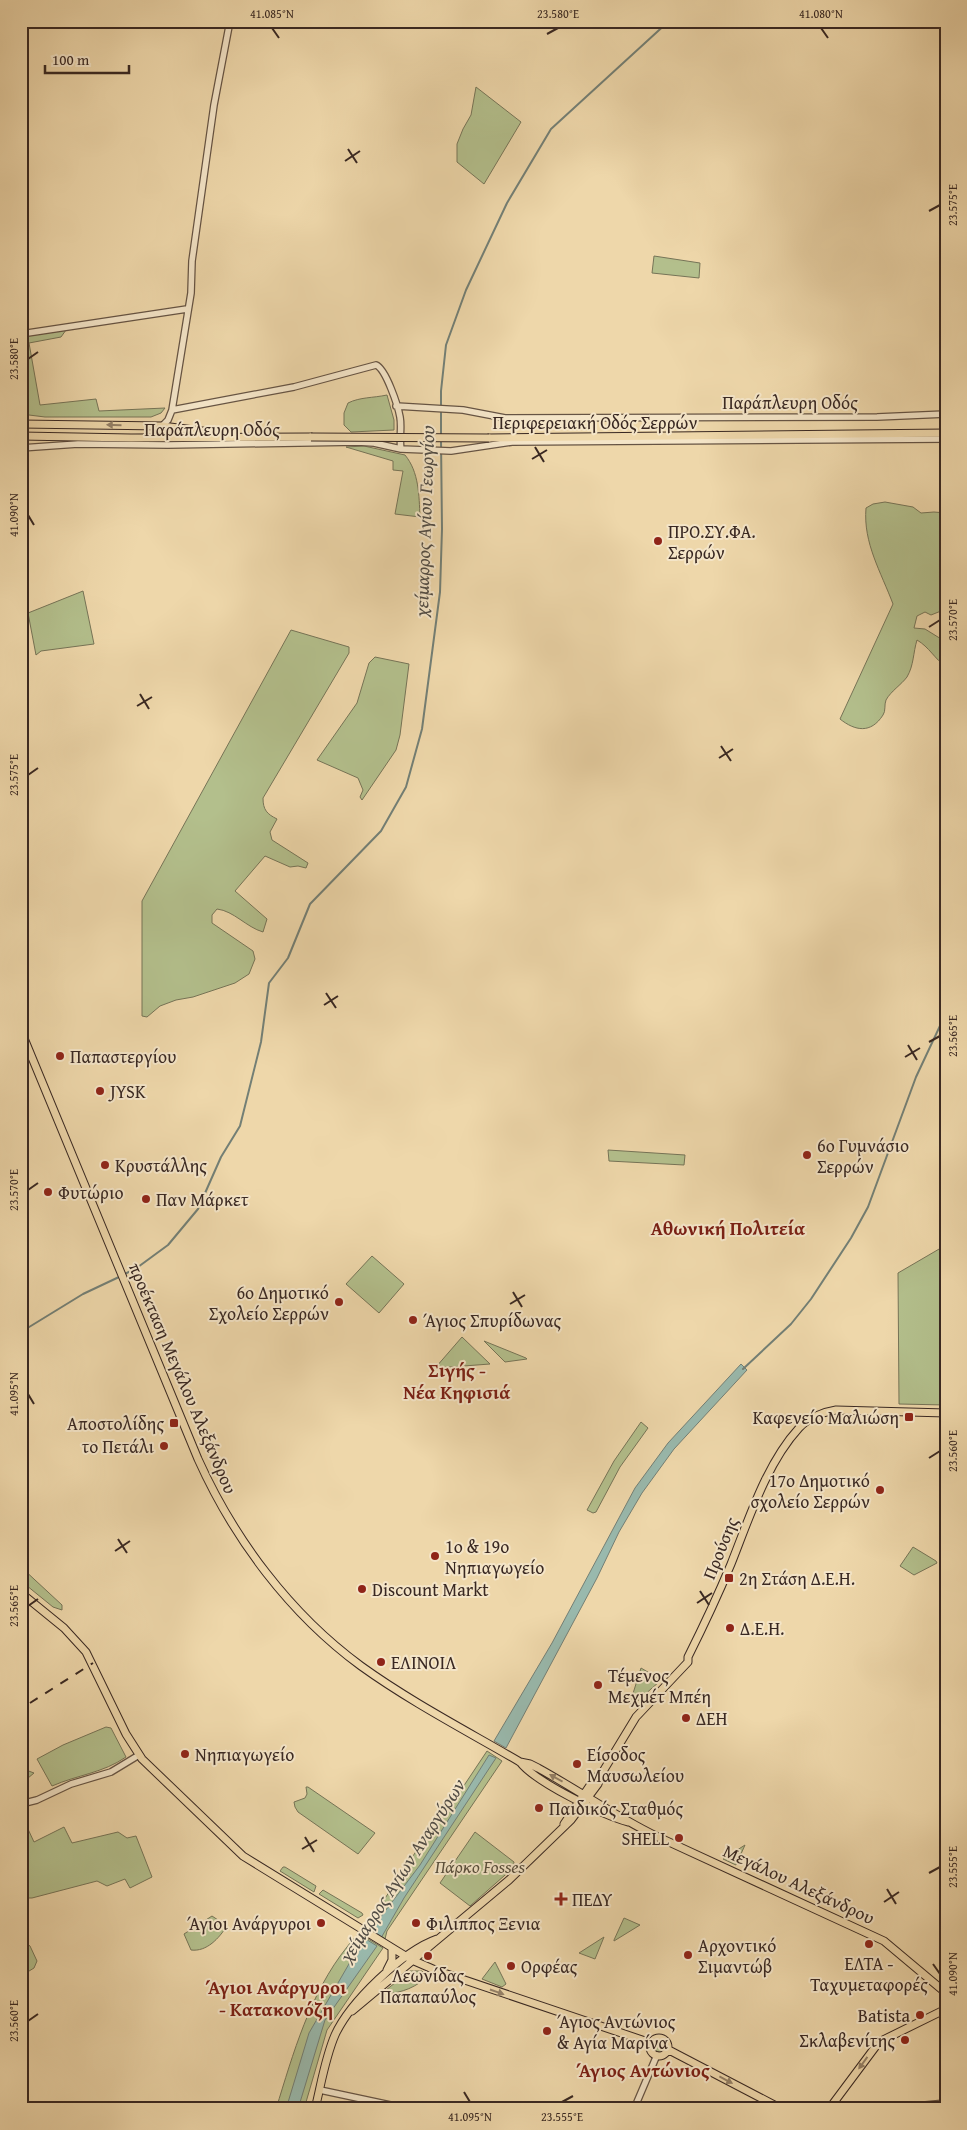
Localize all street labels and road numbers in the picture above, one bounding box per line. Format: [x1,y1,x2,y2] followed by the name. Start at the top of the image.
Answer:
[722,389,858,416] street label: Παράπλευρη Οδός
[493,409,697,436] street label: Περιφερειακή Οδός Σερρών
[144,416,280,443] street label: Παράπλευρη Οδός
[122,1258,244,1498] street label: προέκταση Μεγάλου Αλεξάνδρου
[695,1512,745,1583] street label: Προύσης
[719,1837,879,1931] street label: Μεγάλου Αλεξάνδρου

